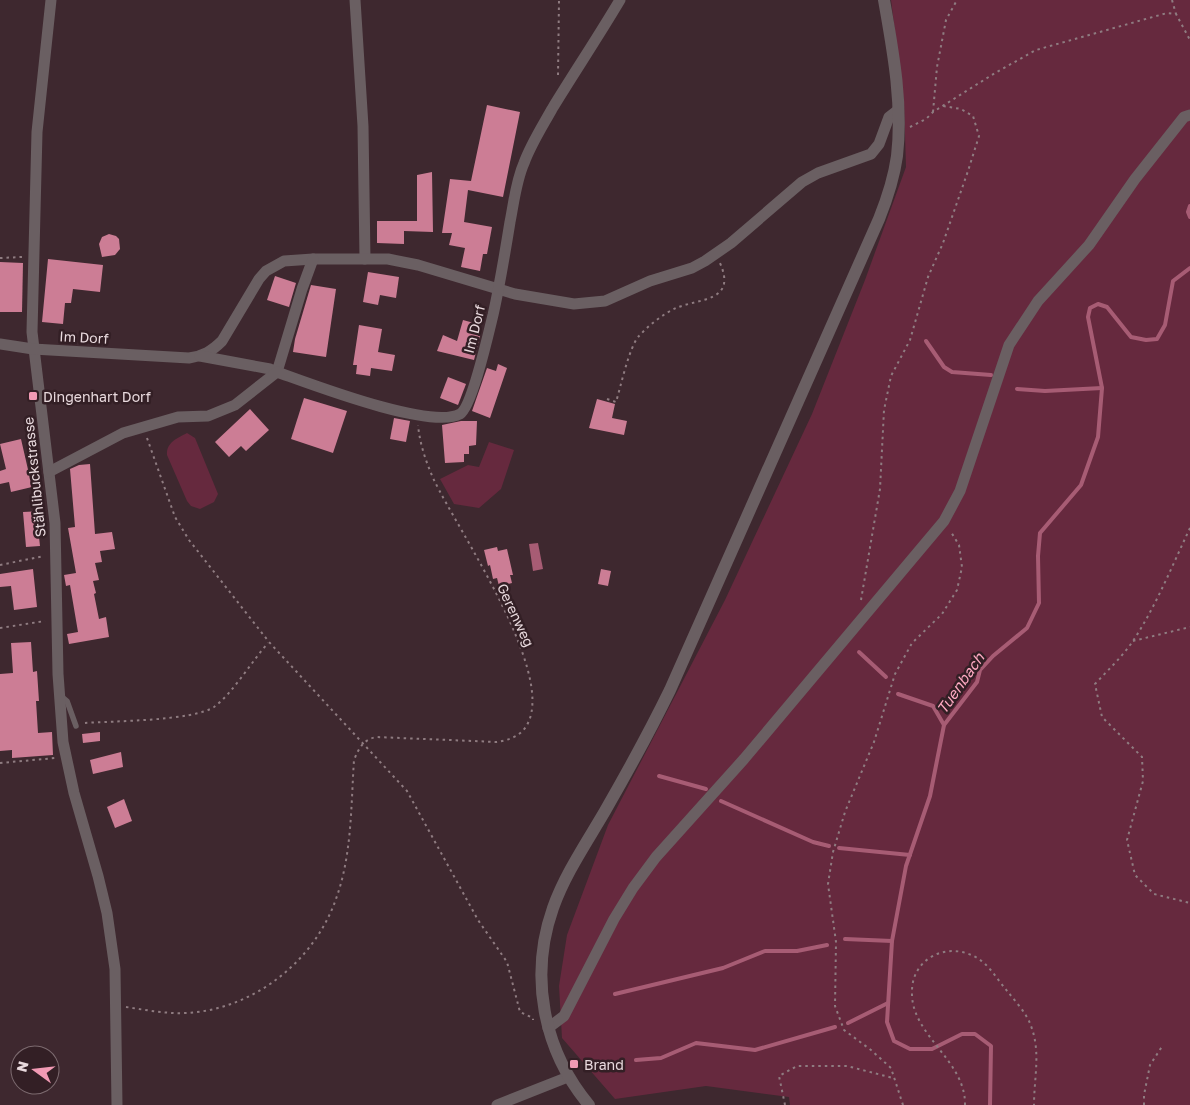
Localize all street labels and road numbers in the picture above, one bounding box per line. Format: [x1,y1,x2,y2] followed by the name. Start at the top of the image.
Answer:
[460,303,488,355] street label: Im Dorf
[59,327,109,347] street label: Im Dorf
[19,416,49,538] street label: Stählibuckstrasse
[494,581,538,649] street label: Gerenweg

